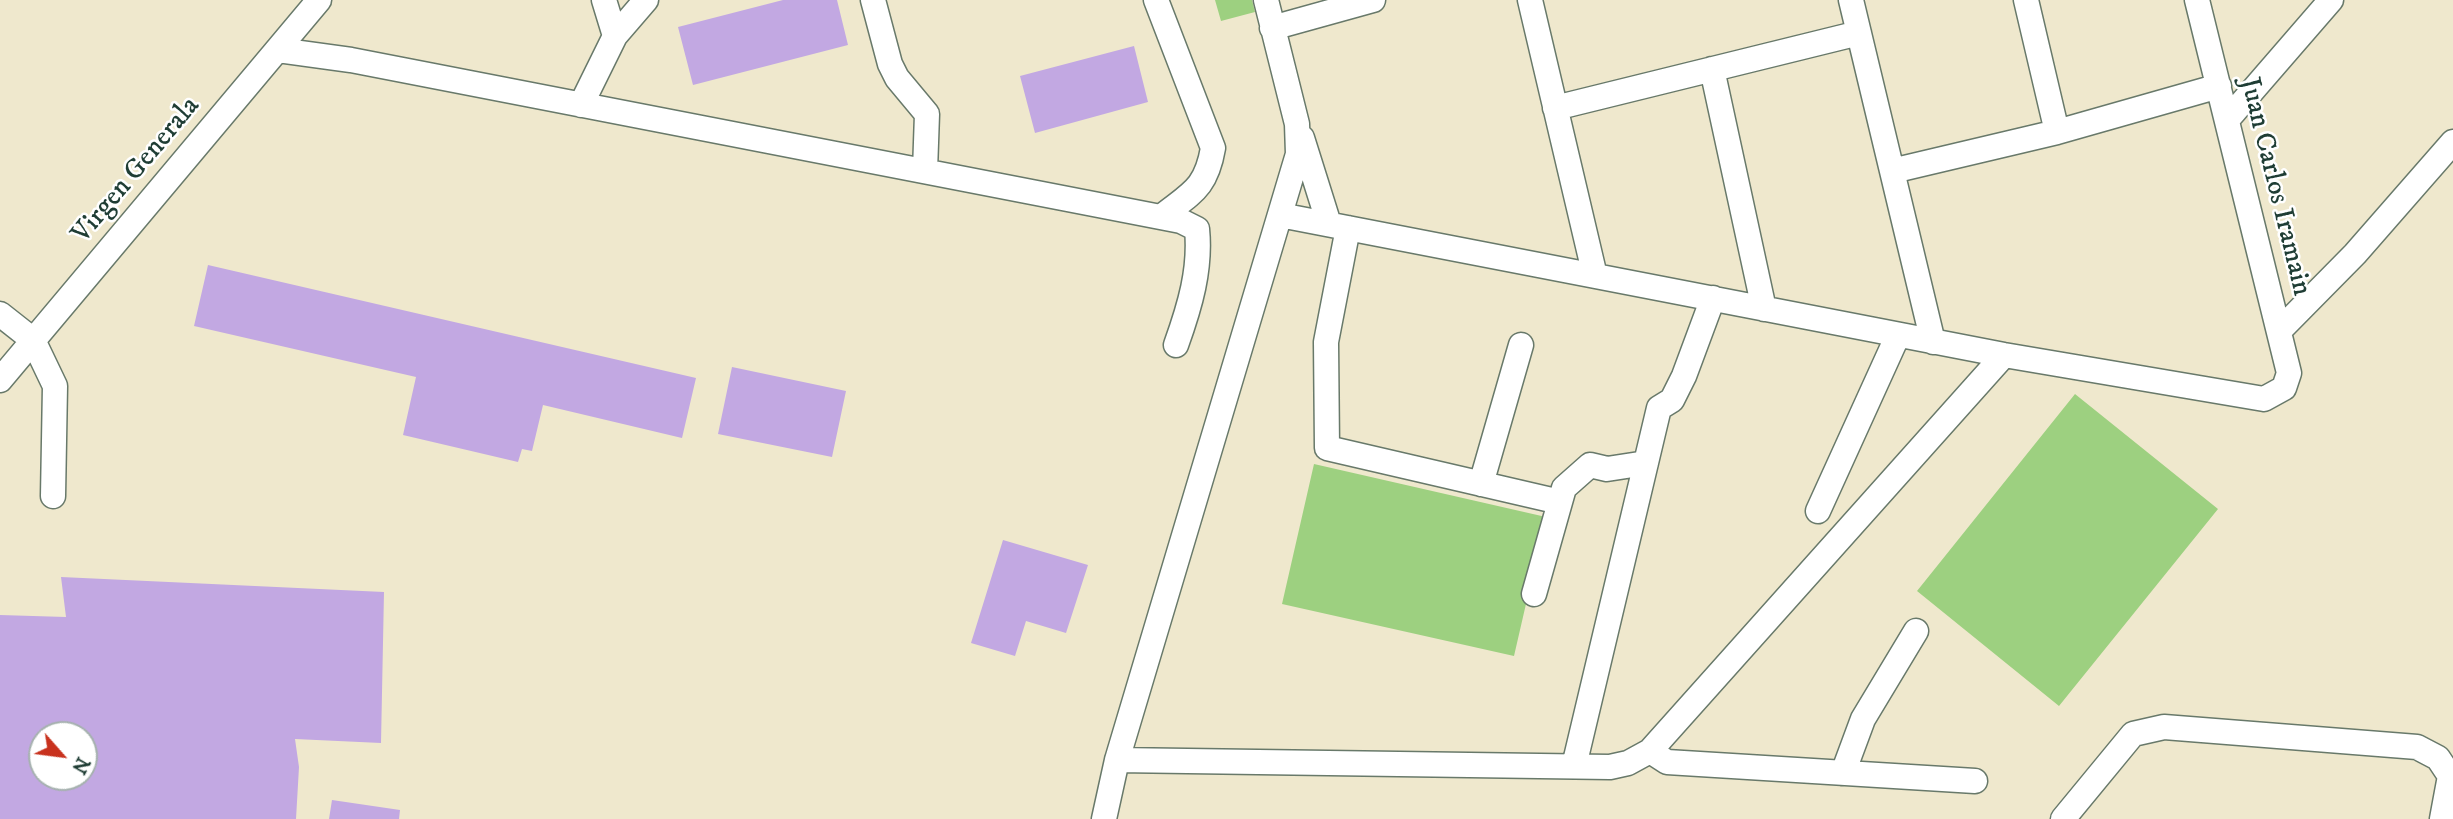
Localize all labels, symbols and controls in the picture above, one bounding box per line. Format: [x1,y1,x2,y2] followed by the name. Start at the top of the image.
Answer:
[2231,75,2317,299] street label: Juan Carlos Iramain
[66,91,208,251] street label: Virgen Generala
[28,721,98,791] north arrow
[66,753,94,777] text: N

